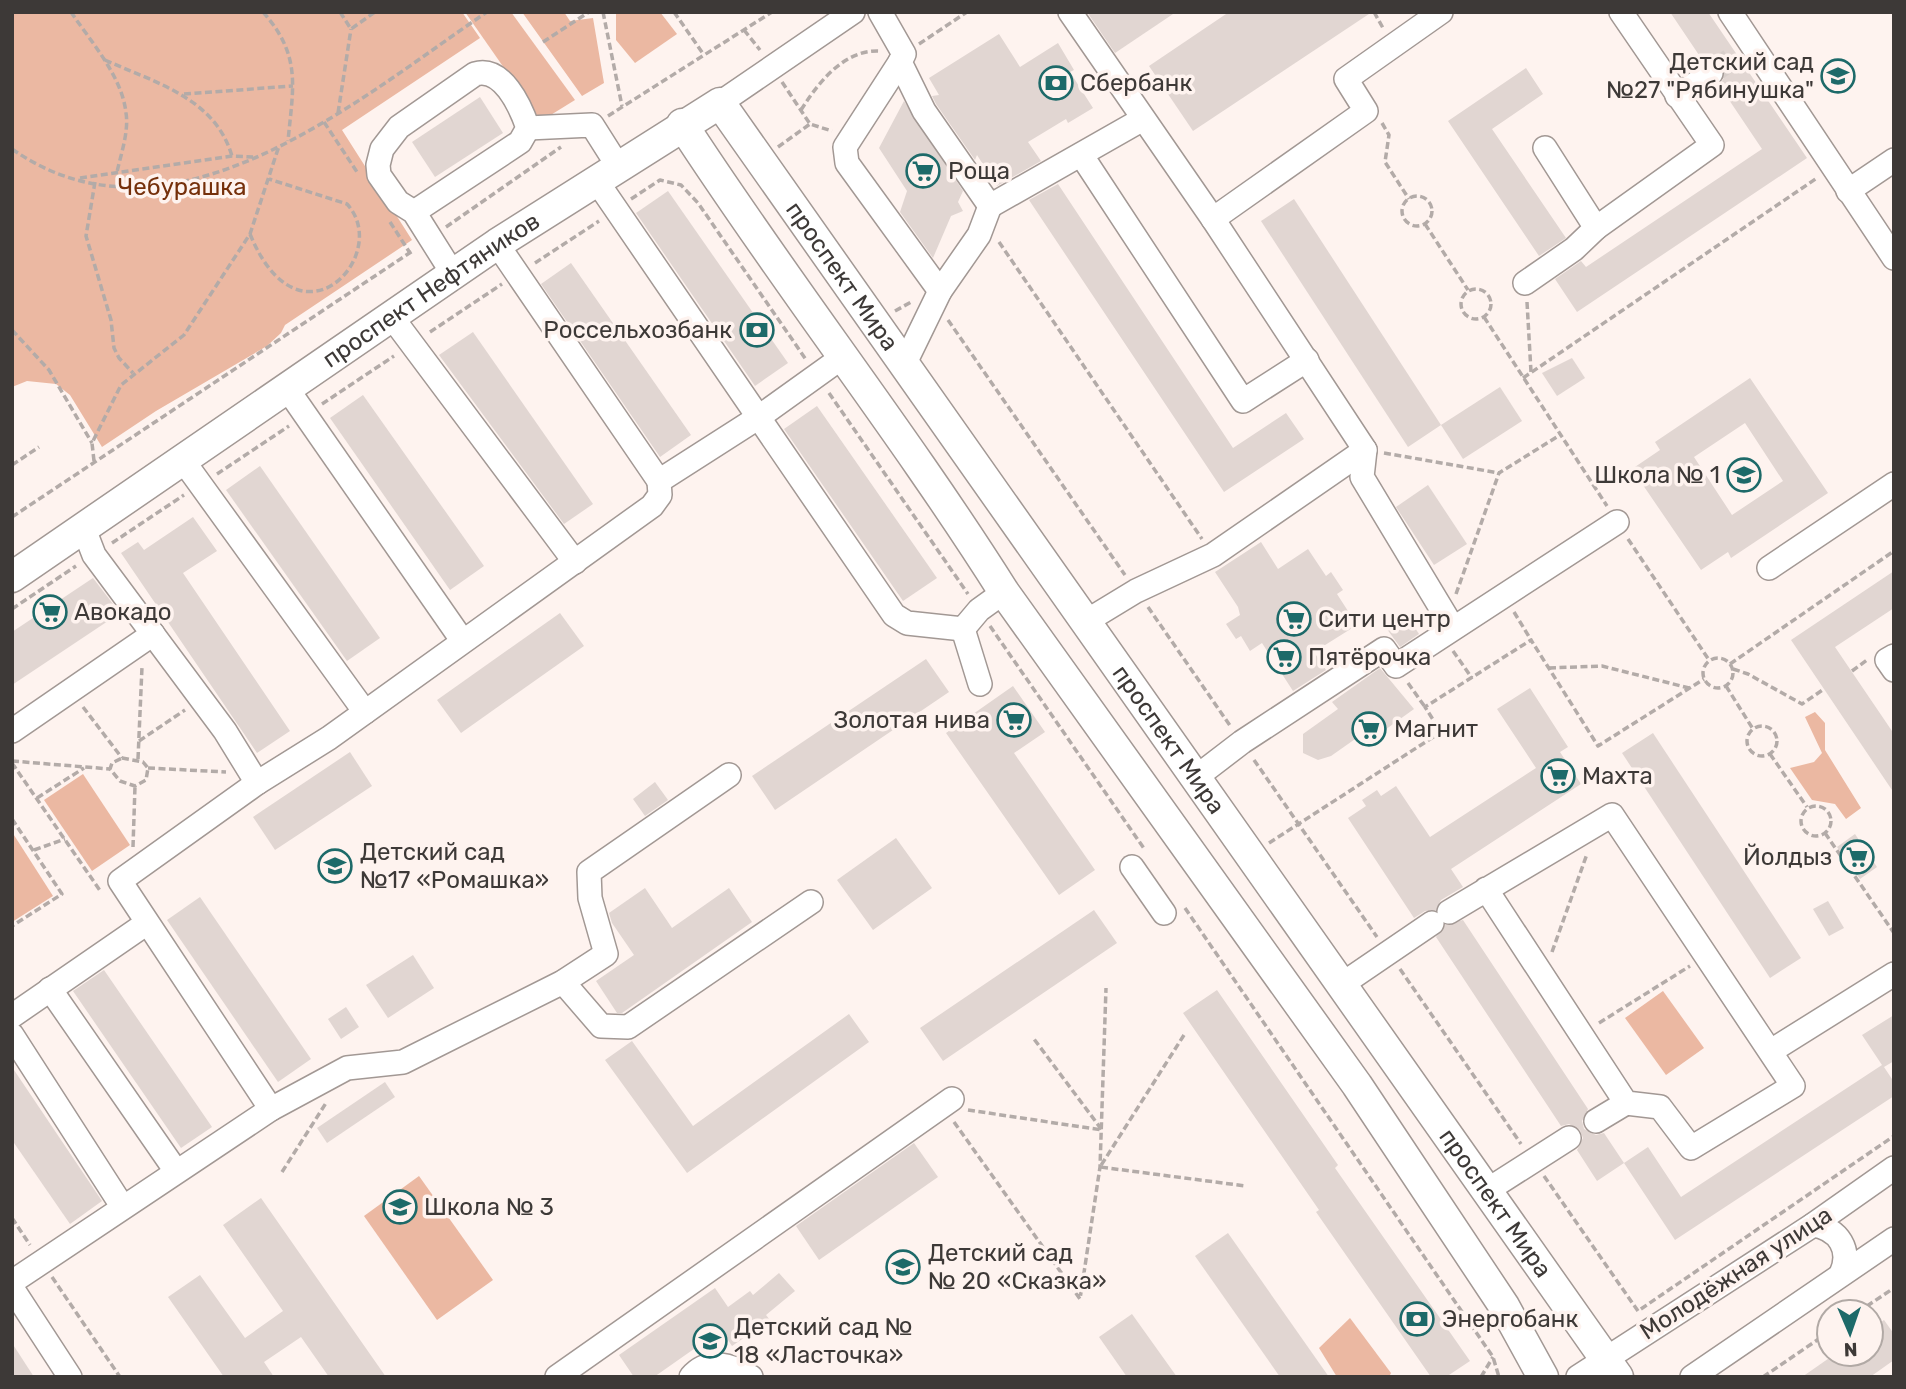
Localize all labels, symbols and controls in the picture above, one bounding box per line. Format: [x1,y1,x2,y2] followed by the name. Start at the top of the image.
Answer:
[1606,48,1814,104] place label: Детский сад №27 "Рябинушка"
[1819,57,1857,95] school or university icon: Детский сад №27 "Рябинушка"
[1037,64,1075,102] bank icon: Сбербанк
[1080,69,1192,97] place label: Сбербанк
[904,152,942,190] supermarket icon: Роща
[948,157,1010,185] place label: Роща
[118,173,246,201] park label: Чебурашка
[780,196,904,356] street label: проспект Мира
[317,207,545,374] street label: проспект Нефтяников
[738,311,776,349] bank icon: Россельхозбанк
[543,316,732,344] place label: Россельхозбанк
[1725,456,1763,494] school or university icon: Школа № 1
[1594,461,1720,489] place label: Школа № 1
[31,593,69,631] supermarket icon: Авокадо
[74,598,172,626] place label: Авокадо
[1275,600,1313,638] supermarket icon: Сити центр
[1318,605,1451,633] place label: Сити центр
[1265,638,1303,676] supermarket icon: Пятёрочка
[1308,643,1431,671] place label: Пятёрочка
[1107,660,1231,819] street label: проспект Мира
[995,701,1033,739] supermarket icon: Золотая нива
[833,706,990,734] place label: Золотая нива
[1350,710,1388,748] supermarket icon: Магнит
[1394,715,1478,743] place label: Магнит
[1539,757,1577,795] supermarket icon: Махта
[1582,762,1653,790] place label: Махта
[360,838,549,894] place label: Детский сад №17 «Ромашка»
[1838,838,1876,876] supermarket icon: Йолдыз
[1743,843,1832,871] place label: Йолдыз
[316,847,354,885] school or university icon: Детский сад №17 «Ромашка»
[1433,1123,1557,1283] street label: проспект Мира
[381,1188,419,1226] school or university icon: Школа № 3
[424,1193,554,1221] place label: Школа № 3
[1635,1200,1837,1346] street label: Молодёжная улица
[928,1239,1107,1295] place label: Детский сад № 20 «Сказка»
[884,1248,922,1286] school or university icon: Детский сад № 20 «Сказка»
[1815,1298,1885,1368] north arrow
[1398,1300,1436,1338] bank icon: Энергобанк
[1442,1305,1578,1333] place label: Энергобанк
[734,1313,913,1369] place label: Детский сад № 18 «Ласточка»
[691,1322,729,1360] school or university icon: Детский сад № 18 «Ласточка»
[1843,1338,1858,1361] text: N

